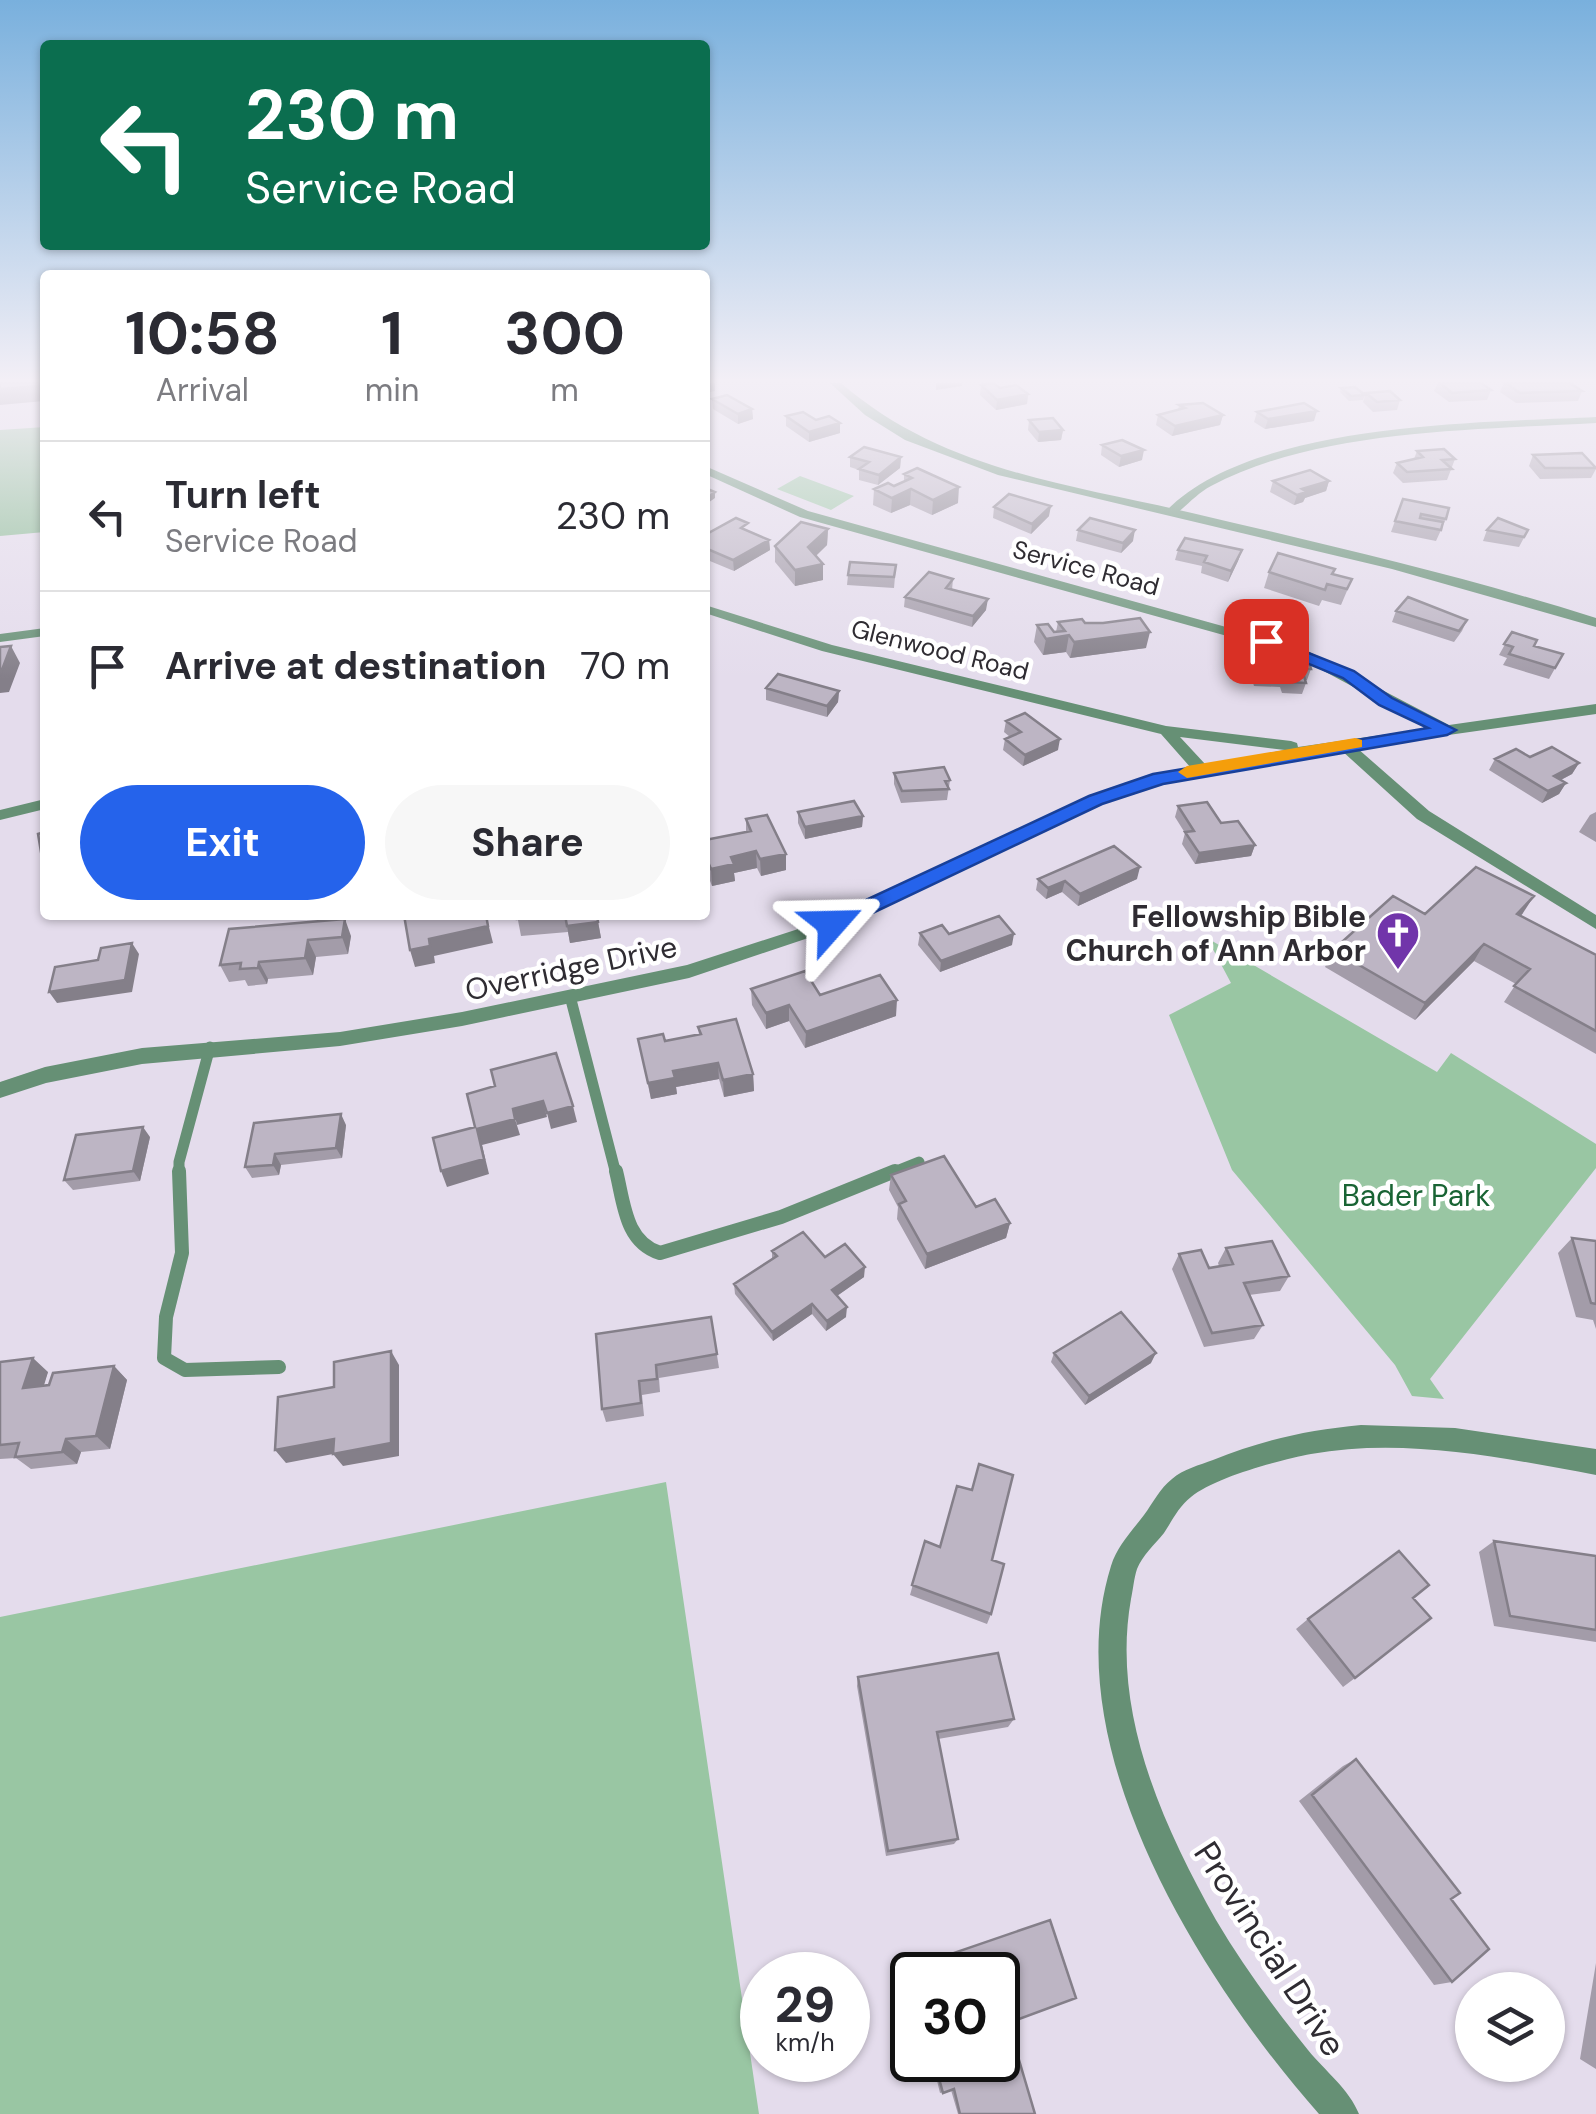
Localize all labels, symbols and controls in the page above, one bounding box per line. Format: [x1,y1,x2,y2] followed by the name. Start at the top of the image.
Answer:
[245,70,459,161] text: 230 m
[80,80,210,210] icon: left
[245,158,516,217] text: Service Road
[125,294,280,373] text: 10:58
[381,294,403,373] text: 1
[504,294,625,373] text: 300
[156,369,249,411] text: Arrival
[365,369,419,411] text: min
[550,369,579,411] text: m
[165,470,321,520] text: Turn left
[80,489,135,544] icon: left
[556,491,670,541] text: 230 m
[165,520,358,562] text: Service Road
[1009,533,1163,603] street label: Service Road
[1224,599,1309,684] pin
[848,612,1032,688] street label: Glenwood Road
[1239,614,1294,669] icon: arrive
[80,639,135,694] icon: arrive
[165,641,547,691] text: Arrive at destination
[580,641,670,691] text: 70 m
[80,785,365,900] button: Exit
[385,785,670,900] button: Share
[780,872,884,976] position arrow
[1065,897,1366,970] place label: Fellowship Bible Church of Ann Arbor
[1375,910,1421,971] church icon: Fellowship Bible Church of Ann Arbor
[461,926,681,1010] street label: Overridge Drive
[1342,1176,1490,1215] park label: Bader Park
[1183,1833,1357,2065] street label: Provincial Drive
[890,1952,1020,2082] speed limit sign: 30
[775,1972,835,2038] text: 29
[1455,1972,1565,2082] map controls
[1455,1972,1565,2082] button: layers
[775,2026,835,2059] text: km/h

